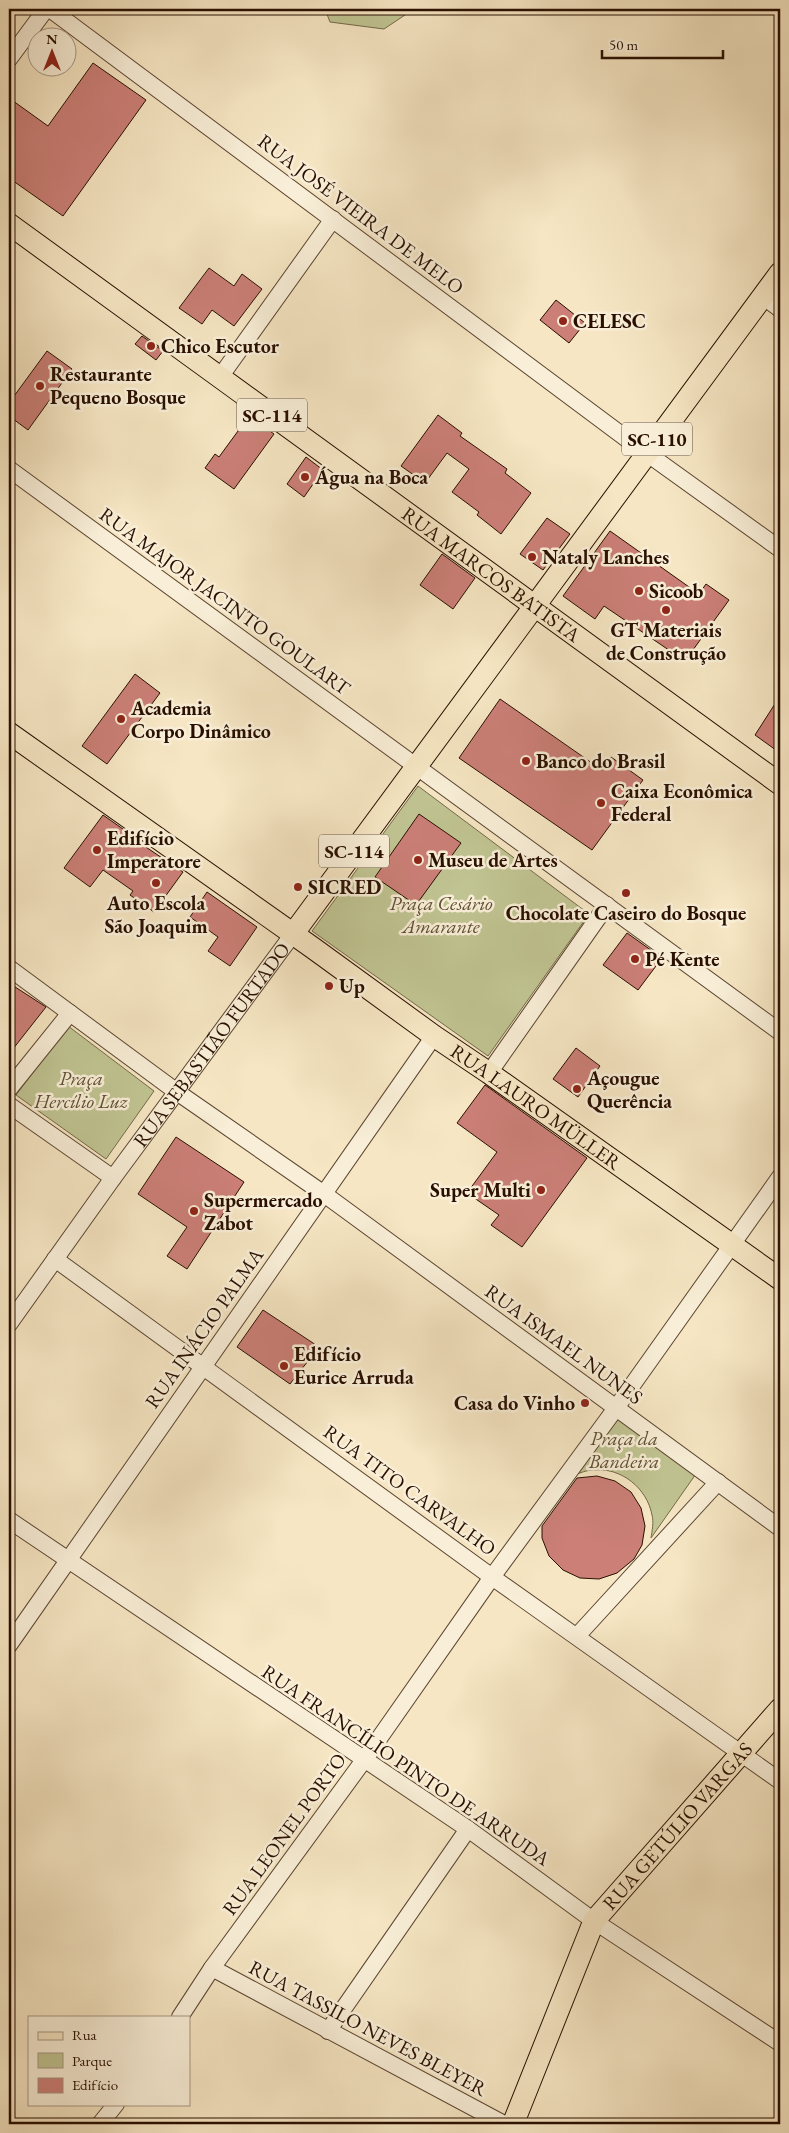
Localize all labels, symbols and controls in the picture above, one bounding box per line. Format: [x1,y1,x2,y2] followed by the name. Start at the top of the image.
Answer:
[28,28,78,78] north arrow
[602,28,723,60] scale bar
[46,30,58,48] text: N
[609,35,638,54] text: 50 m
[253,128,469,300] street label: RUA JOSÉ VIEIRA DE MELO
[573,308,646,334] place label: CELESC
[557,315,569,327] marker: CELESC
[161,333,280,359] place label: Chico Escutor
[145,340,157,352] marker: Chico Escutor
[50,361,186,410] place label: Restaurante Pequeno Bosque
[34,380,46,392] marker: Restaurante Pequeno Bosque
[237,398,307,432] road number: SC-114
[622,422,692,456] road number: SC-110
[314,464,428,490] place label: Água na Boca
[299,471,311,483] marker: Água na Boca
[94,501,356,701] street label: RUA MAJOR JACINTO GOULART
[397,501,586,648] street label: RUA MARCOS BATISTA
[542,544,669,570] place label: Nataly Lanches
[526,551,538,563] marker: Nataly Lanches
[649,578,704,604] place label: Sicoob
[633,585,645,597] marker: Sicoob
[660,604,672,616] marker: GT Materiais de Construção
[606,617,726,666] place label: GT Materiais de Construção
[130,695,271,744] place label: Academia Corpo Dinâmico
[115,713,127,725] marker: Academia Corpo Dinâmico
[536,748,666,774] place label: Banco do Brasil
[520,755,532,767] marker: Banco do Brasil
[611,778,753,827] place label: Caixa Econômica Federal
[595,797,607,809] marker: Caixa Econômica Federal
[107,825,201,874] place label: Edifício Imperatore
[319,834,389,868] road number: SC-114
[91,844,103,856] marker: Edifício Imperatore
[428,847,558,873] place label: Museu de Artes
[412,854,424,866] marker: Museu de Artes
[308,874,381,900] place label: SICRED
[150,877,162,889] marker: Auto Escola São Joaquim
[292,881,304,893] marker: SICRED
[620,887,632,899] marker: Chocolate Caseiro do Bosque
[104,890,208,939] place label: Auto Escola São Joaquim
[389,890,493,939] park label: Praça Cesário Amarante
[506,900,746,926] place label: Chocolate Caseiro do Bosque
[127,937,296,1152] street label: RUA SEBASTIÃO FURTADO
[645,946,720,972] place label: Pé Kente
[629,953,641,965] marker: Pé Kente
[339,973,365,999] place label: Up
[323,980,335,992] marker: Up
[446,1038,627,1176] street label: RUA LAURO MÜLLER
[33,1065,129,1114] park label: Praça Hercílio Luz
[586,1065,672,1114] place label: Açougue Querência
[571,1083,583,1095] marker: Açougue Querência
[430,1177,531,1203] place label: Super Multi
[535,1184,547,1196] marker: Super Multi
[204,1187,323,1236] place label: Supermercado Zabot
[188,1205,200,1217] marker: Supermercado Zabot
[139,1243,269,1413] street label: RUA INÁCIO PALMA
[480,1278,648,1410] street label: RUA ISMAEL NUNES
[294,1341,414,1390] place label: Edifício Eurice Arruda
[278,1360,290,1372] marker: Edifício Eurice Arruda
[454,1390,575,1416] place label: Casa do Vinho
[579,1397,591,1409] marker: Casa do Vinho
[319,1419,501,1561] street label: RUA TITO CARVALHO
[588,1425,659,1474] park label: Praça da Bandeira
[257,1659,555,1872] street label: RUA FRANCÍLIO PINTO DE ARRUDA
[597,1736,758,1915] street label: RUA GETÚLIO VARGAS
[216,1748,352,1920] street label: RUA LEONEL PORTO
[245,1954,492,2102] street label: RUA TASSILO NEVES BLEYER
[28,2016,190,2106] legend
[72,2025,97,2044] text: Rua
[72,2051,112,2070] text: Parque
[72,2075,118,2094] text: Edifício

